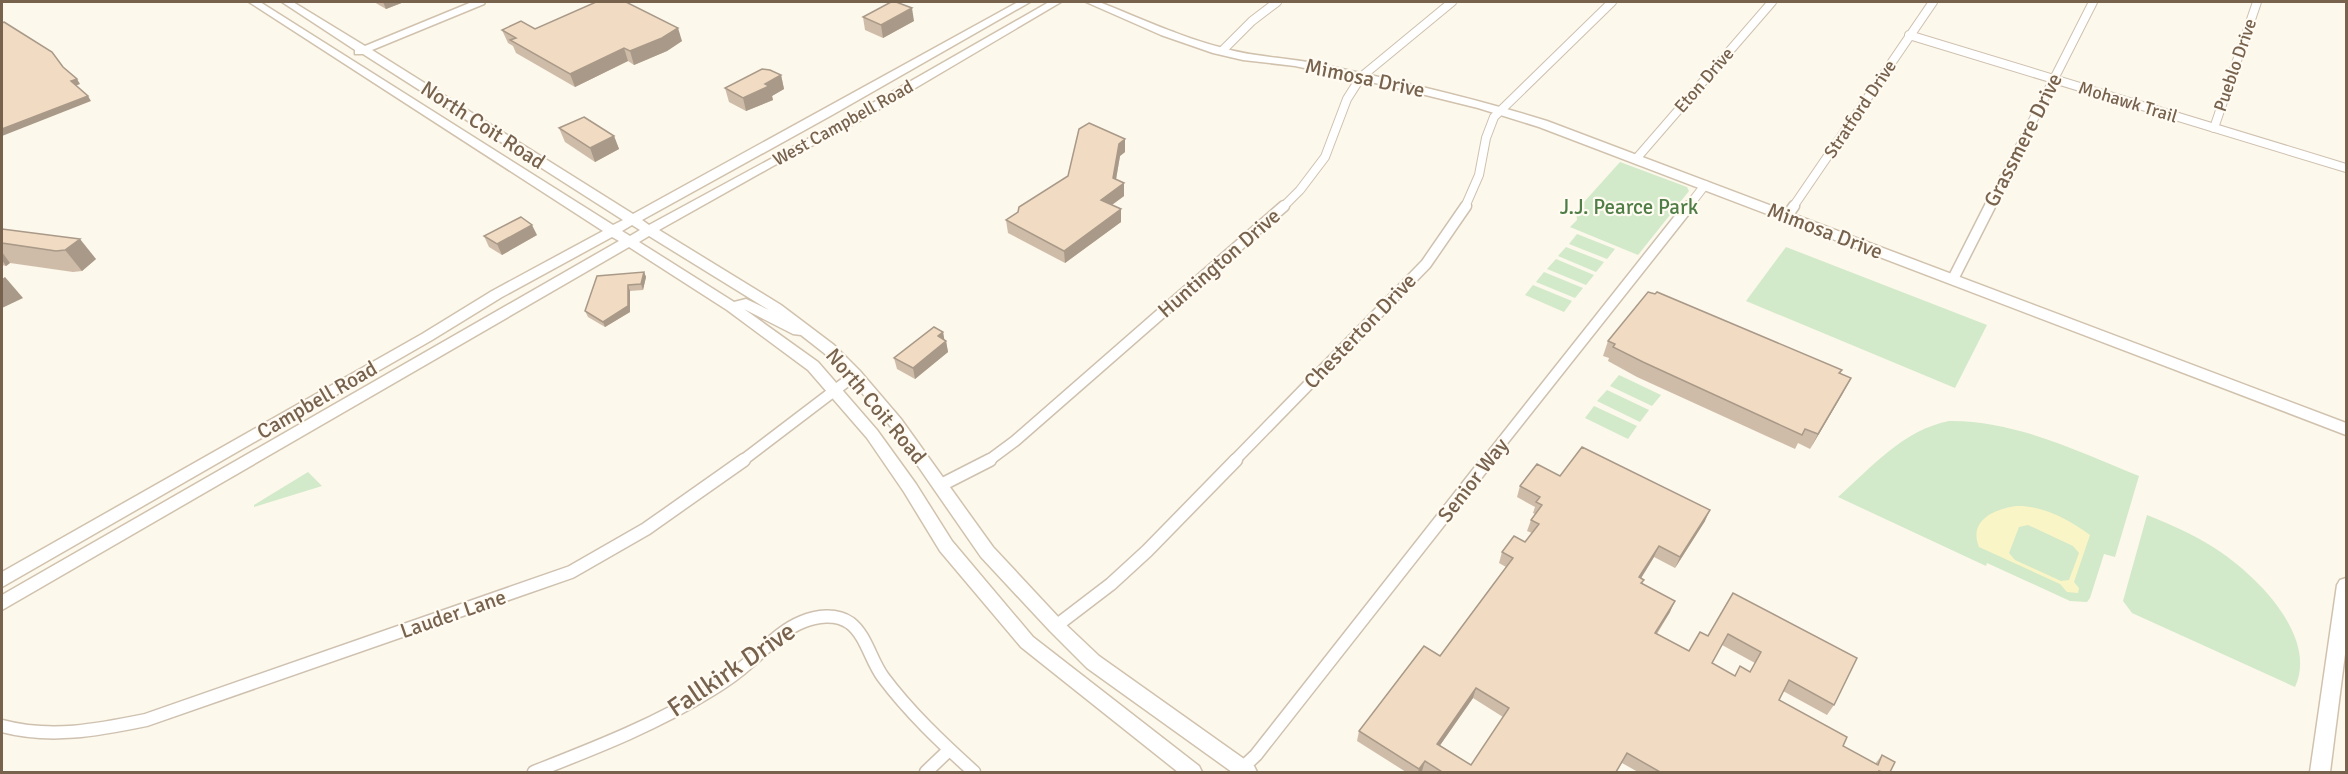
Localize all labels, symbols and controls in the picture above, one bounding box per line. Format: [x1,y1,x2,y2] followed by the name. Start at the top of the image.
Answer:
[2209,16,2261,114] street label: Pueblo Drive
[1670,43,1738,117] street label: Eton Drive
[1303,53,1427,103] street label: Mimosa Drive
[1819,56,1901,162] street label: Stratford Drive
[1978,69,2068,211] street label: Grassmere Drive
[416,75,550,175] street label: North Coit Road
[769,75,917,171] street label: West Campbell Road
[2076,77,2180,127] street label: Mohawk Trail
[1560,194,1699,220] park label: J.J. Pearce Park
[1764,197,1886,265] street label: Mimosa Drive
[1152,203,1286,323] street label: Huntington Drive
[1298,268,1422,394] street label: Chesterton Drive
[820,343,932,469] street label: North Coit Road
[252,355,382,445] street label: Campbell Road
[1432,433,1514,527] street label: Senior Way
[397,584,509,644] street label: Lauder Lane
[662,615,802,724] street label: Fallkirk Drive

